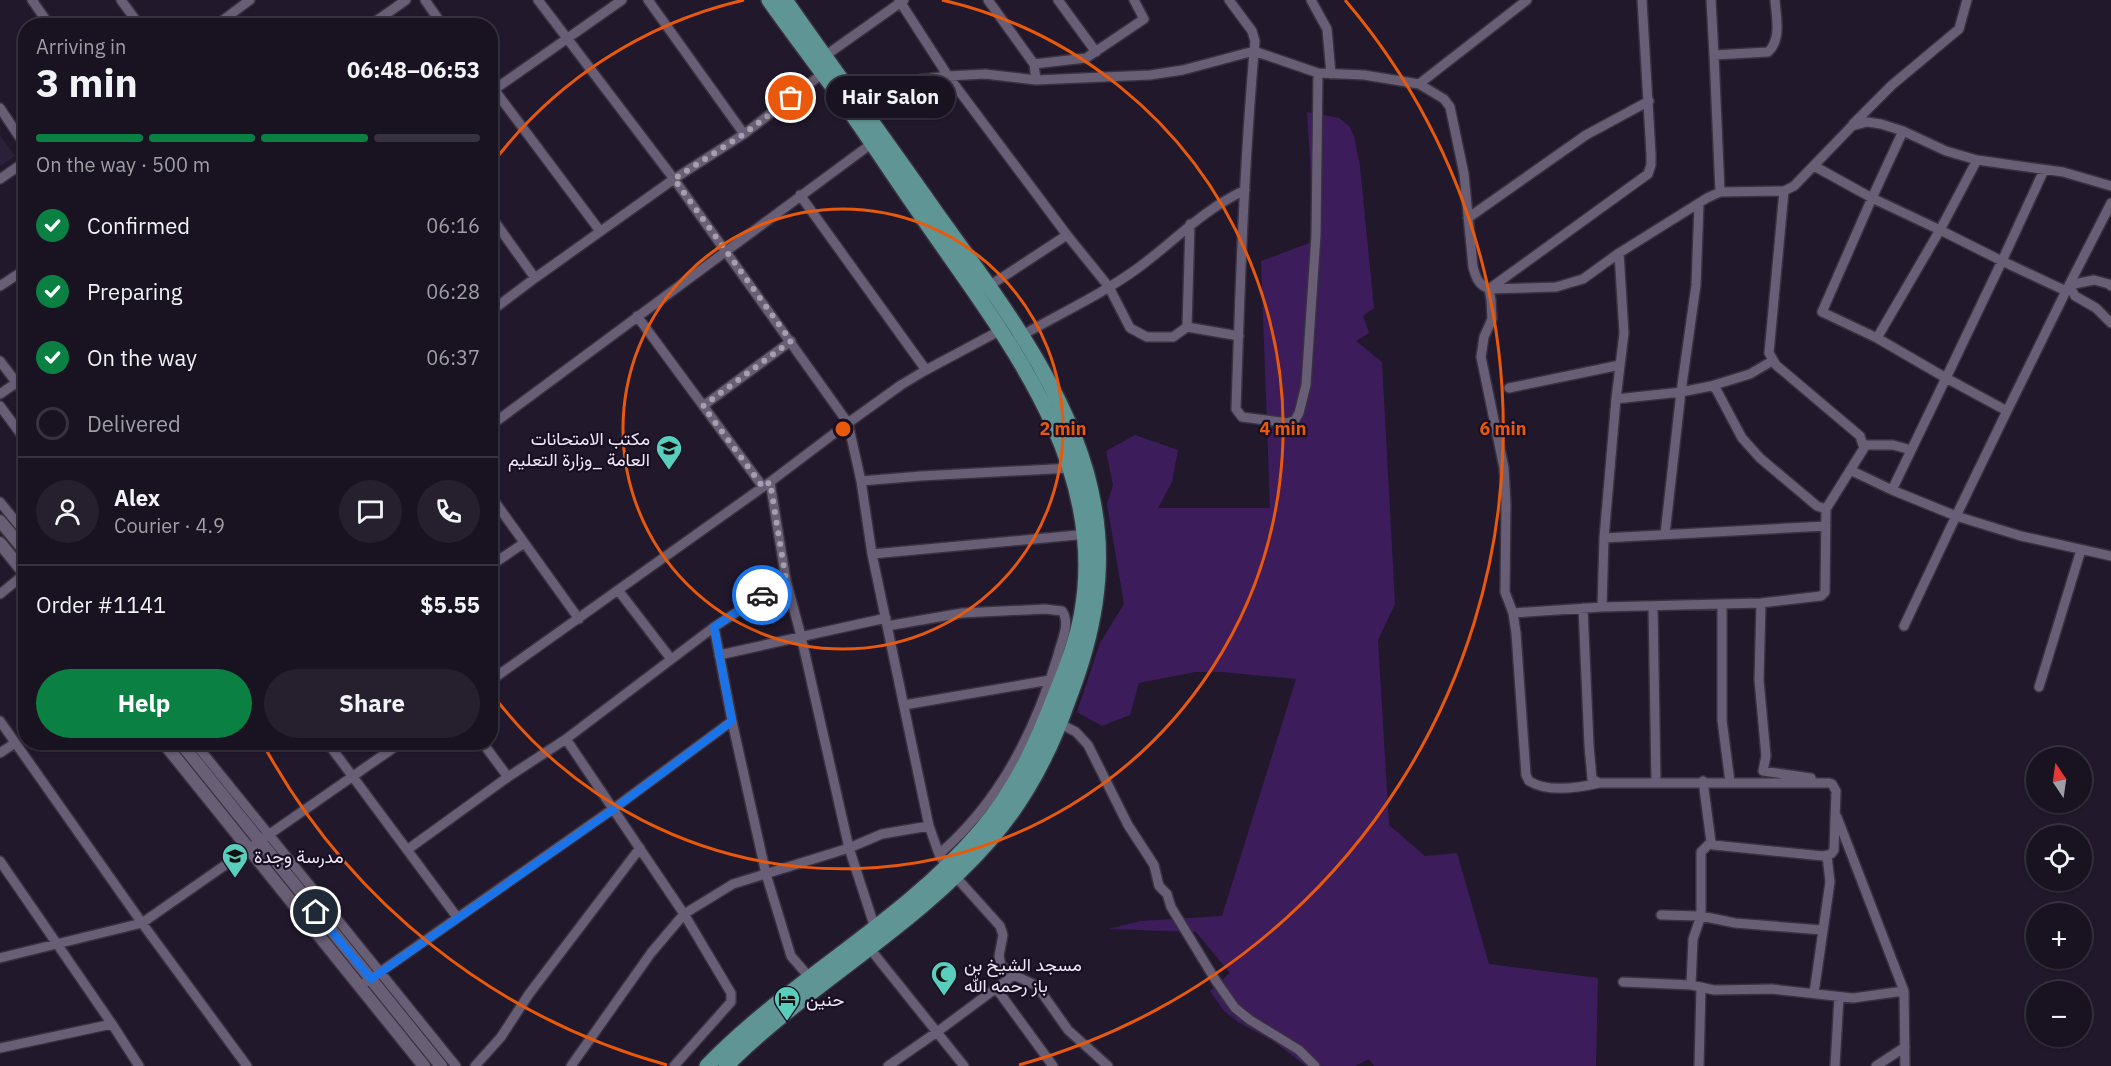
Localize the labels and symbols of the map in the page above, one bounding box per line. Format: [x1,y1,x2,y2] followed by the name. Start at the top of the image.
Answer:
[765,72,816,123] pin
[827,77,956,119] callout: Hair Salon
[1039,417,1087,440] text: 2 min
[1259,417,1307,440] text: 4 min
[1479,417,1527,440] text: 6 min
[833,419,853,439] centre of rings
[508,427,650,472] place label: مكتب الامتحانات العامة _وزارة التعليم
[654,433,684,471] school or university icon: مكتب الامتحانات العامة _وزارة التعليم
[732,565,792,625] courier
[2026,747,2092,813] north arrow
[220,841,250,879] school or university icon: مدرسة وجدة
[254,845,344,868] place label: مدرسة وجدة
[290,886,341,937] pin
[964,953,1082,997] place label: مسجد الشيخ بن باز رحمه الله
[929,959,959,997] mosque icon: مسجد الشيخ بن باز رحمه الله
[772,984,802,1022] hotel icon: حنين
[806,988,844,1011] place label: حنين

